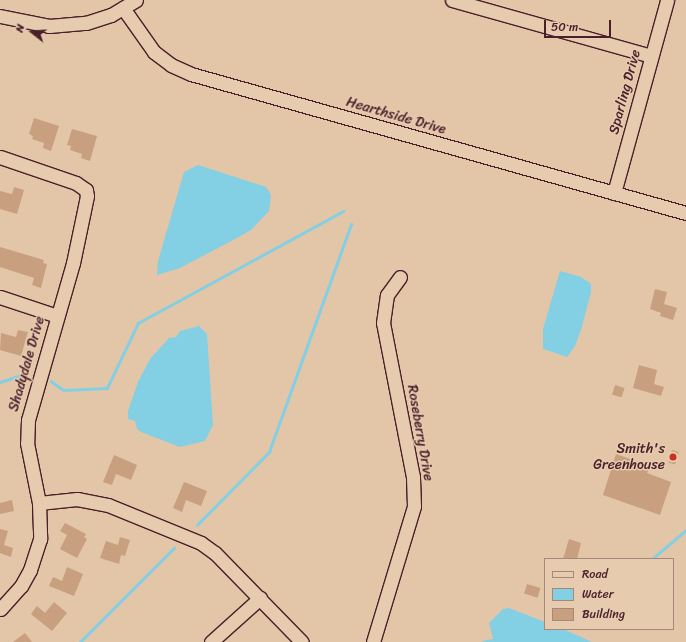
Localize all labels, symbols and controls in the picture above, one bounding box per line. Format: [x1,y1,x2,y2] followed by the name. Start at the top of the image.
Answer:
[12,12,52,52] north arrow
[546,12,613,38] scale bar
[551,16,578,38] text: 50 m
[10,22,30,35] text: N
[606,48,644,136] street label: Sparling Drive
[344,94,448,138] street label: Hearthside Drive
[5,315,49,413] street label: Shadydale Drive
[403,384,437,482] street label: Roseberry Drive
[593,441,665,474] place label: Smith's Greenhouse
[668,452,678,462] marker: Smith's Greenhouse
[544,558,674,630] legend
[582,563,608,585] text: Road
[582,583,614,605] text: Water
[582,603,625,625] text: Building

